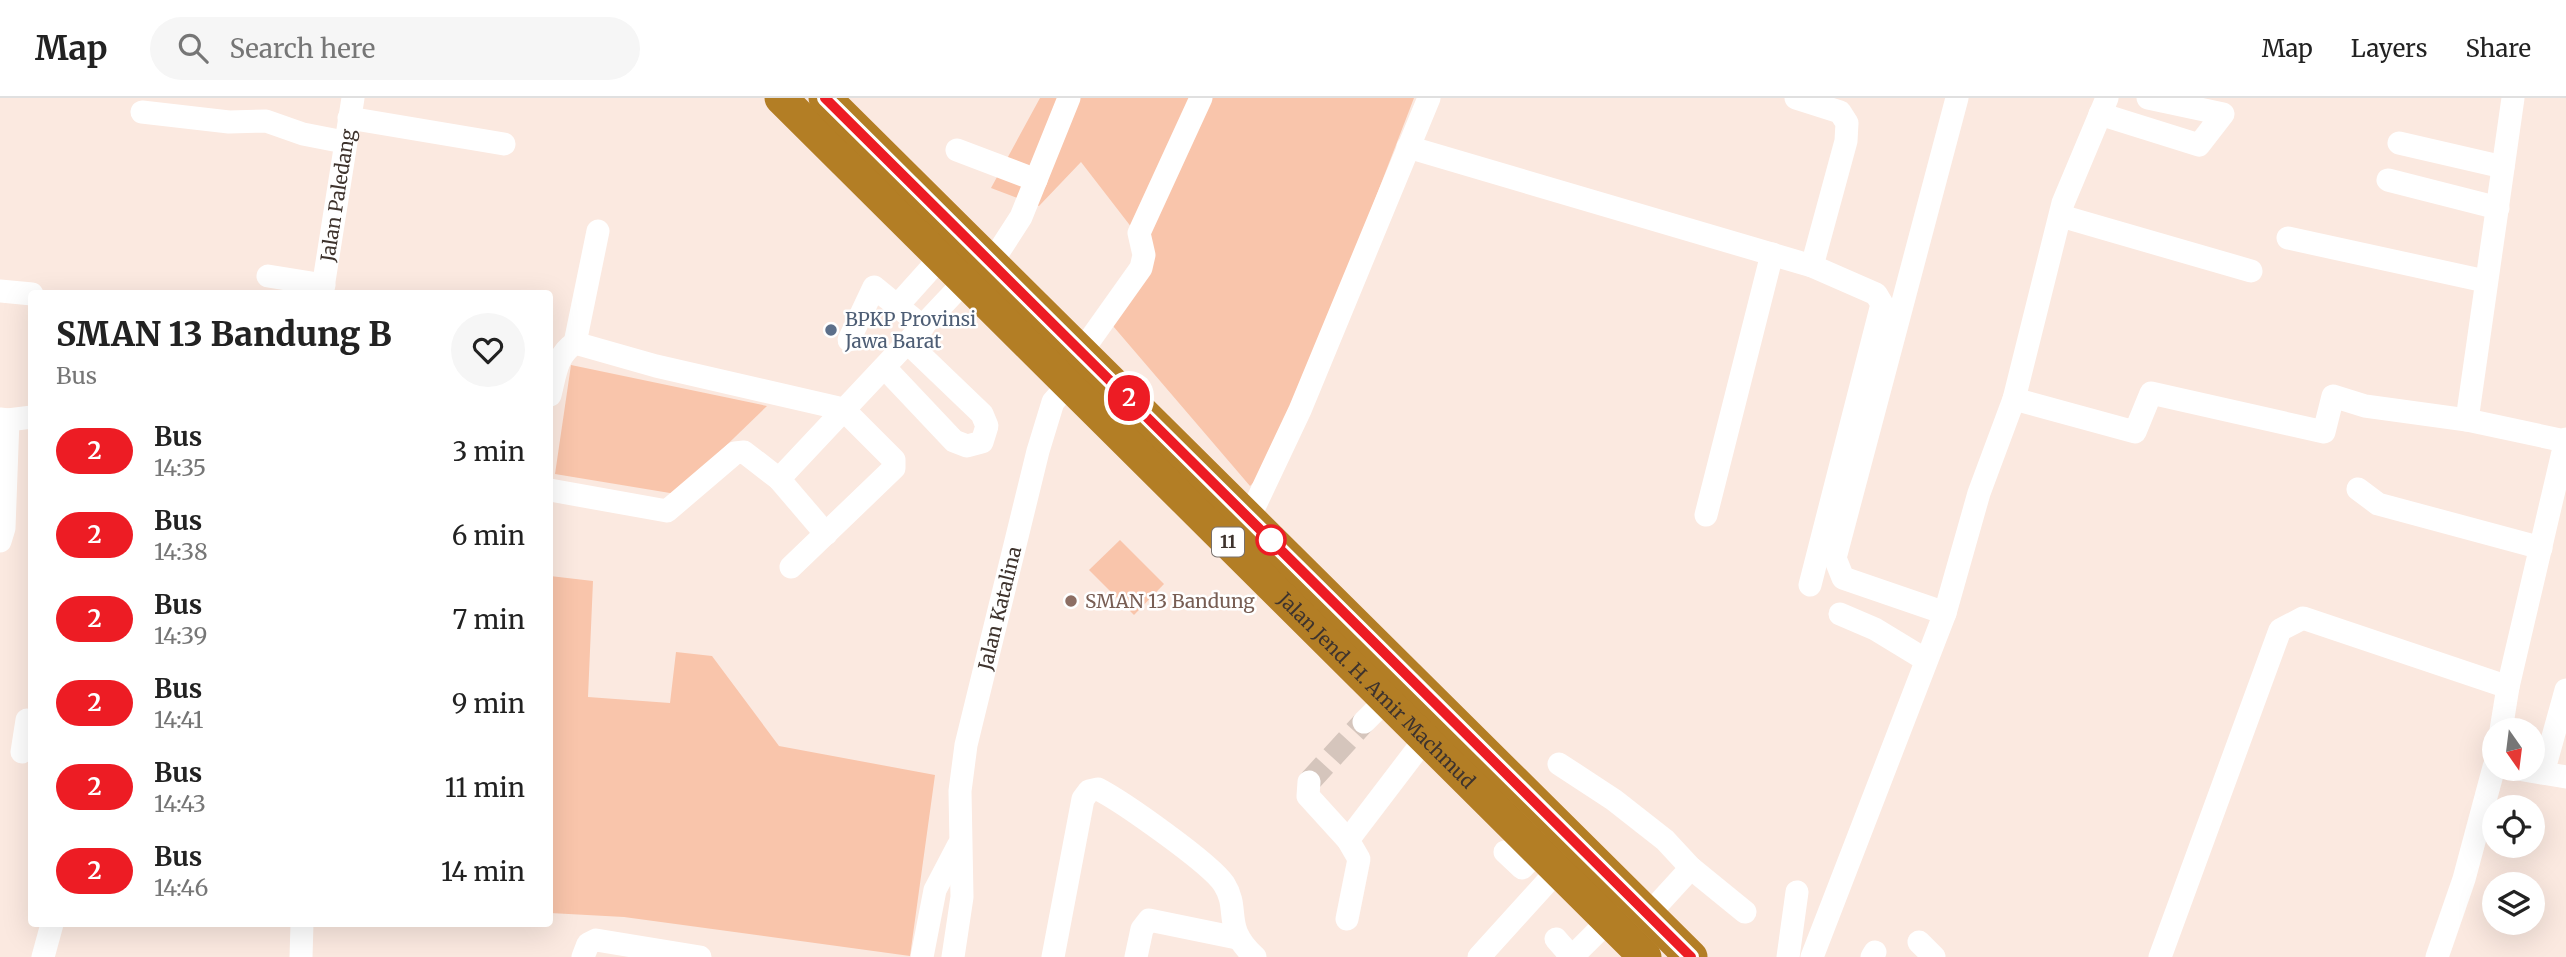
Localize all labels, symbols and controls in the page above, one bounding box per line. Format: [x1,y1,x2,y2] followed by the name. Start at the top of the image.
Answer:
[150,17,640,80] search box
[35,28,108,69] text: Map
[174,29,212,67] icon: search
[230,32,375,65] text: Search here
[2262,33,2313,64] text: Map
[2351,33,2427,64] text: Layers
[2465,33,2531,64] text: Share
[315,127,360,264] street label: Jalan Paledang
[844,307,976,353] place label: BPKP Provinsi Jawa Barat
[451,313,525,387] button: heart
[56,314,392,355] text: SMAN 13 Bandung B
[823,322,839,338] marker: BPKP Provinsi Jawa Barat
[56,361,97,390] text: Bus
[1106,375,1152,421] line badge: 2
[1122,382,1136,413] text: 2
[154,420,202,453] text: Bus
[87,435,102,466] text: 2
[453,435,525,468] text: 3 min
[154,453,206,482] text: 14:35
[154,504,202,537] text: Bus
[87,519,102,550] text: 2
[452,519,525,552] text: 6 min
[1256,525,1286,555] unlabelled marker
[1212,528,1244,556] road number: 11
[154,537,208,566] text: 14:38
[973,544,1026,673] street label: Jalan Katalina
[1272,586,1480,793] street label: Jalan Jend. H. Amir Machmud
[154,588,202,621] text: Bus
[1085,589,1255,613] place label: SMAN 13 Bandung
[1063,593,1079,609] marker: SMAN 13 Bandung
[87,603,102,634] text: 2
[453,603,525,636] text: 7 min
[154,621,207,650] text: 14:39
[154,672,202,705] text: Bus
[87,687,102,718] text: 2
[452,687,525,720] text: 9 min
[154,705,204,734] text: 14:41
[2482,718,2544,780] north arrow
[2482,718,2545,935] map controls
[154,756,202,789] text: Bus
[87,771,102,802] text: 2
[445,771,525,804] text: 11 min
[154,789,206,818] text: 14:43
[2482,795,2545,858] button: locate
[154,840,202,873] text: Bus
[87,855,102,886] text: 2
[441,855,525,888] text: 14 min
[2482,872,2545,935] button: layers
[154,873,209,902] text: 14:46

